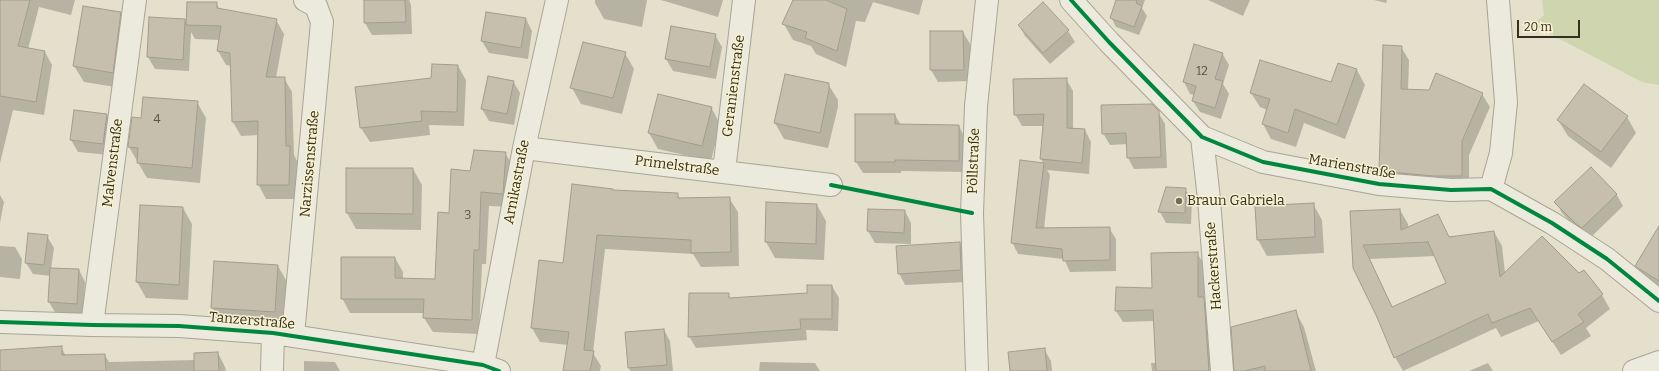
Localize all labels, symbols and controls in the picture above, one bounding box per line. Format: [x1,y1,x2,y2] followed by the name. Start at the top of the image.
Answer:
[1519,12,1582,38] scale bar
[1524,20,1552,34] text: 20 m
[719,34,749,138] street label: Geranienstraße
[1196,65,1208,79] house number: 12
[297,110,323,218] street label: Narzissenstraße
[153,113,161,127] house number: 4
[99,118,127,208] street label: Malvenstraße
[964,128,984,194] street label: Pöllstraße
[501,138,533,226] street label: Arnikastraße
[1307,151,1397,183] street label: Marienstraße
[634,152,720,180] street label: Primelstraße
[1187,193,1285,209] place label: Braun Gabriela
[1174,196,1184,206] marker: Braun Gabriela
[465,209,471,223] house number: 3
[1203,221,1225,311] street label: Hackerstraße
[208,309,296,333] street label: Tanzerstraße

